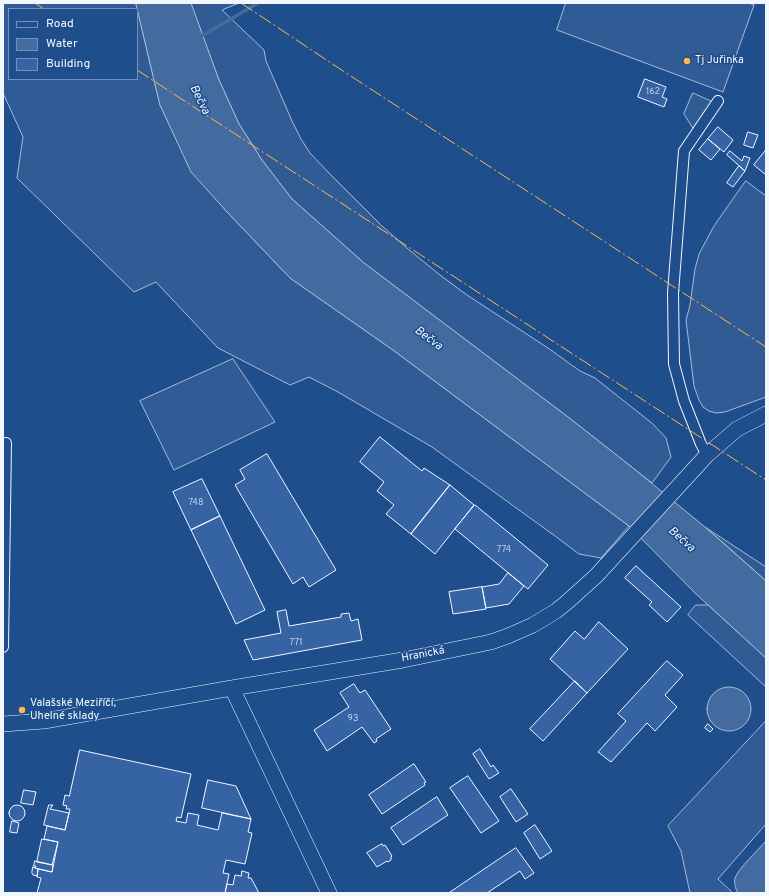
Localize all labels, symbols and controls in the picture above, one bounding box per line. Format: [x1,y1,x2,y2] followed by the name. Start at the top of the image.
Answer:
[8,8,138,80] legend
[46,16,74,32] text: Road
[46,36,78,52] text: Water
[695,54,744,68] place label: Tj Juřinka
[46,56,90,72] text: Building
[682,56,692,66] marker: Tj Juřinka
[186,83,212,117] water label: Bečva
[646,87,660,97] house number: 162
[411,324,445,354] water label: Bečva
[189,498,203,508] house number: 748
[665,524,697,556] water label: Bečva
[497,545,511,555] house number: 774
[289,638,303,648] house number: 771
[400,644,446,666] street label: Hranická
[30,697,116,723] place label: Valašské Meziříčí, Uhelné sklady
[17,705,27,715] marker: Valašské Meziříčí, Uhelné sklady
[348,714,358,724] house number: 93

